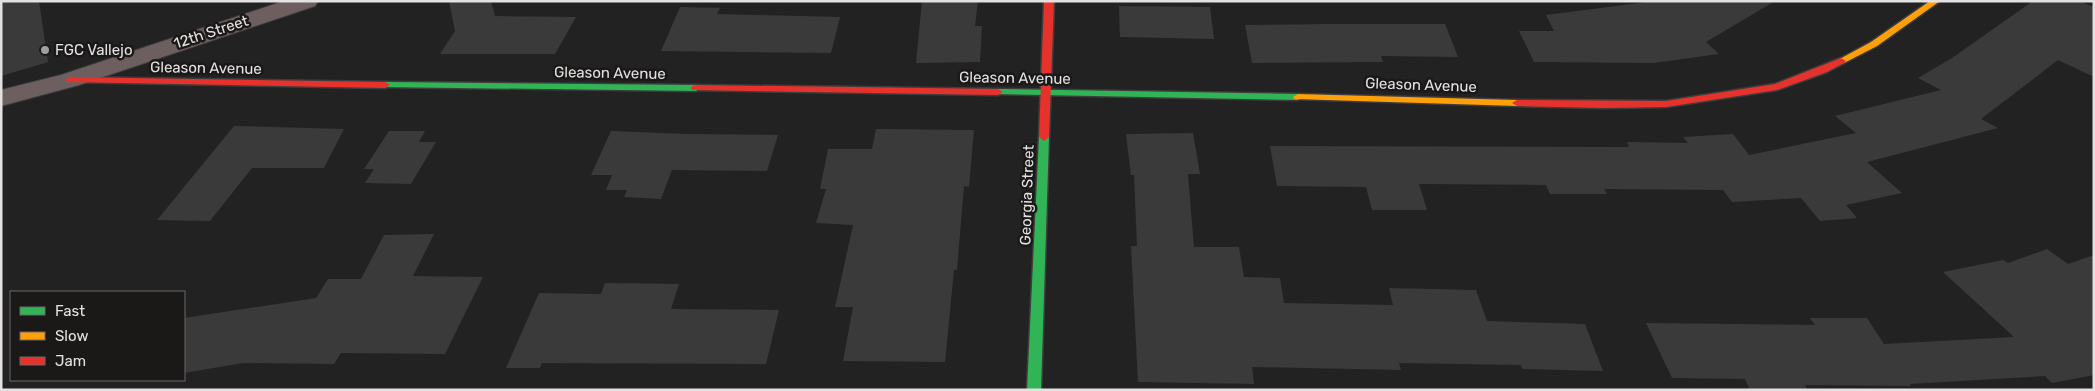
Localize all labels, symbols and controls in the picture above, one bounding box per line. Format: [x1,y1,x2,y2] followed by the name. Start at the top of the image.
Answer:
[171,11,251,52] street label: 12th Street
[55,41,133,59] place label: FGC Vallejo
[39,44,51,56] marker: FGC Vallejo
[150,58,262,78] street label: Gleason Avenue
[554,63,666,83] street label: Gleason Avenue
[959,68,1071,88] street label: Gleason Avenue
[1365,74,1477,96] street label: Gleason Avenue
[1016,144,1038,246] street label: Georgia Street
[10,291,185,381] legend
[55,302,85,320] text: Fast
[55,327,88,345] text: Slow
[55,352,86,370] text: Jam

